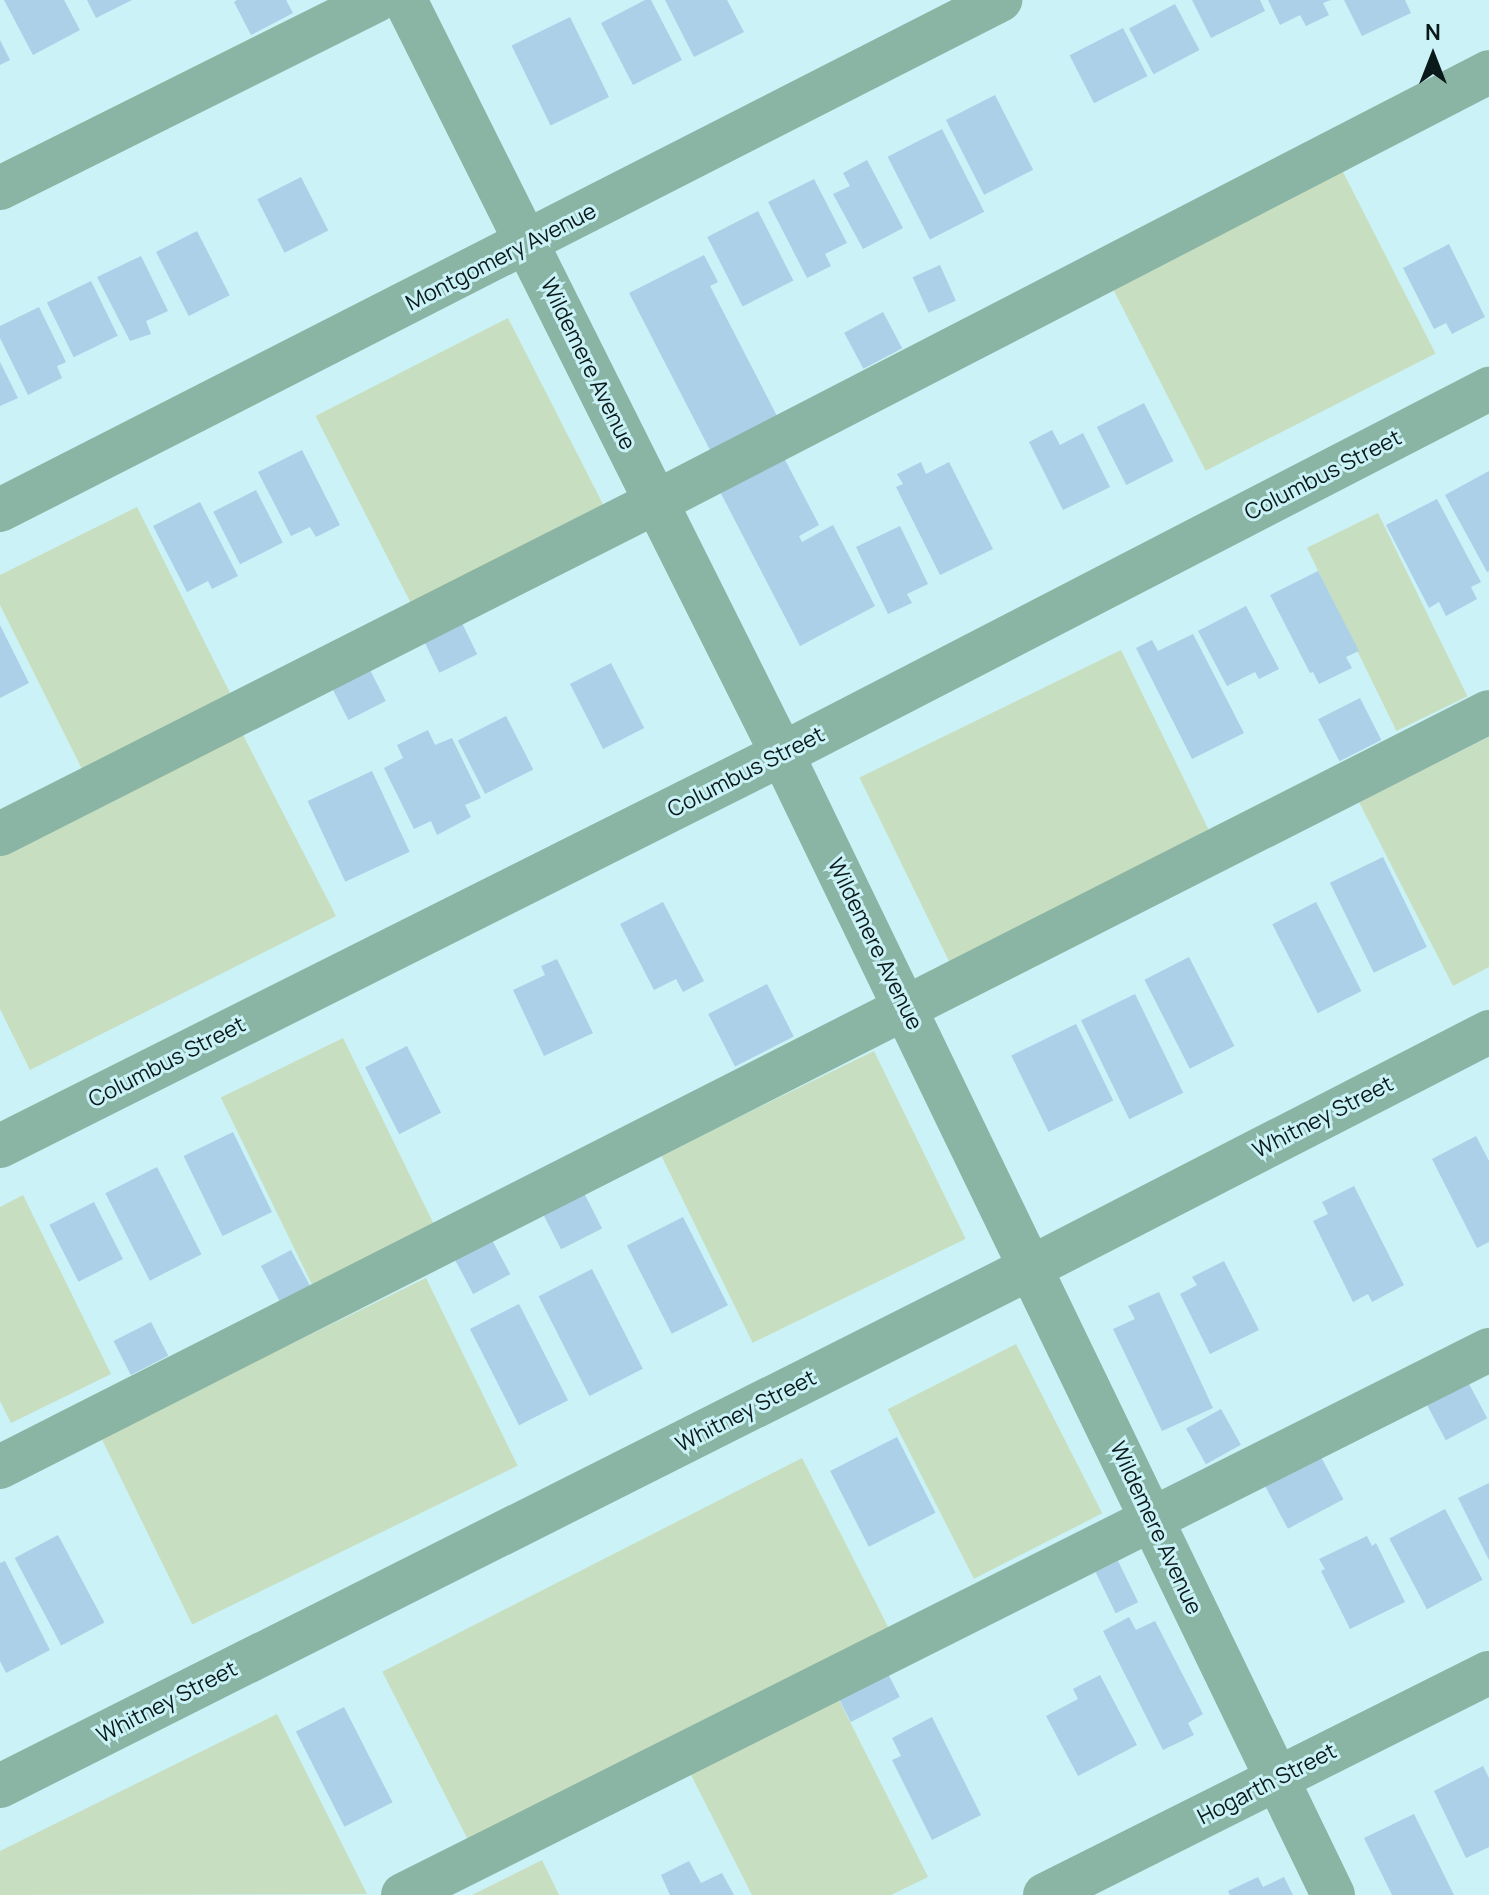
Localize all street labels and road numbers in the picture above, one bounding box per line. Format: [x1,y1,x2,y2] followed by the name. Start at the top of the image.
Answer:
[401,198,601,316] street label: Montgomery Avenue
[535,274,641,454] street label: Wildemere Avenue
[1240,424,1406,526] street label: Columbus Street
[663,721,829,823] street label: Columbus Street
[822,854,928,1034] street label: Wildemere Avenue
[84,1011,250,1113] street label: Columbus Street
[1248,1070,1398,1164] street label: Whitney Street
[671,1364,821,1458] street label: Whitney Street
[1104,1437,1208,1619] street label: Wildemere Avenue
[92,1655,242,1749] street label: Whitney Street
[1193,1738,1341,1830] street label: Hogarth Street

